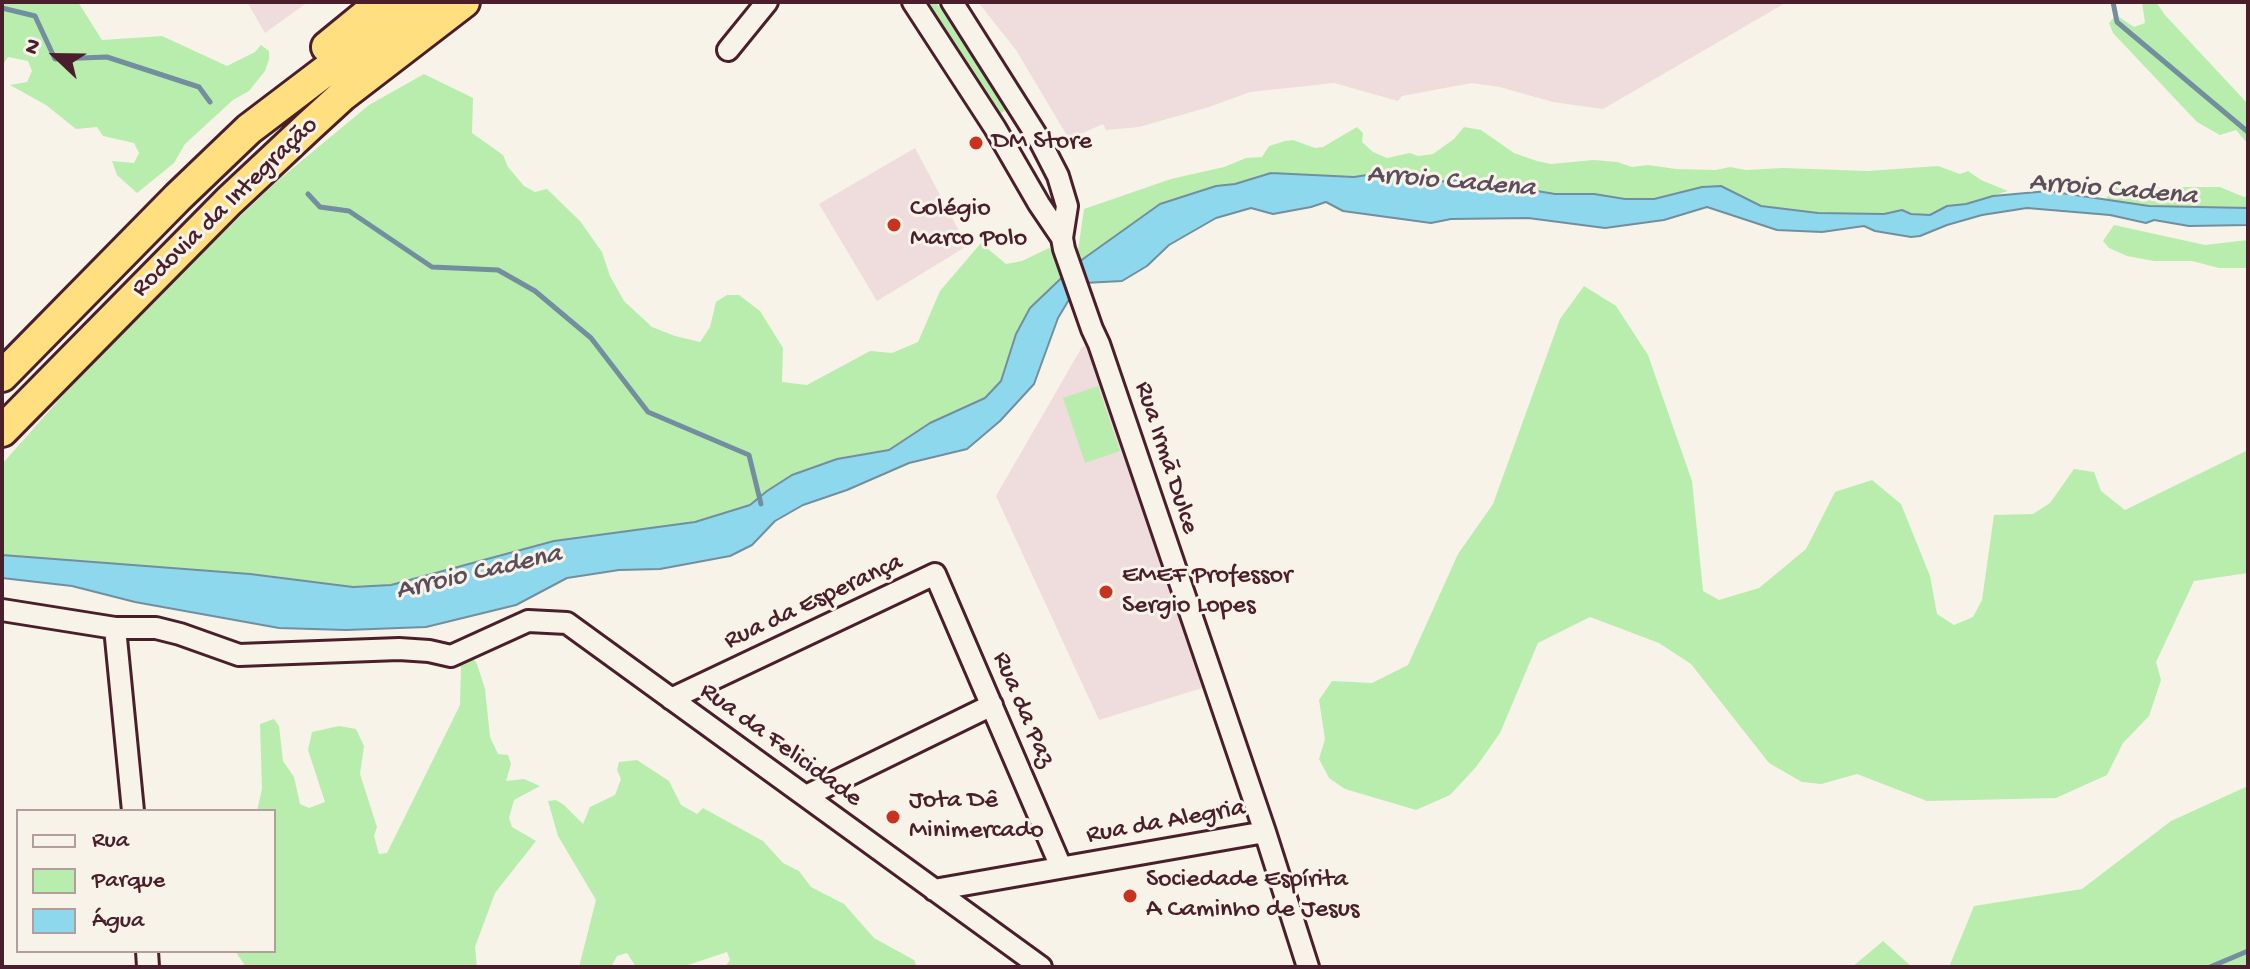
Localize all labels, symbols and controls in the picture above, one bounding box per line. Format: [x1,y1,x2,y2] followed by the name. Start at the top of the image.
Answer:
[16,16,96,96] north arrow
[19,35,48,59] text: N
[126,111,326,305] street label: Rodovia da Integração
[992,127,1092,159] place label: DM Store
[967,134,985,152] marker: DM Store
[1366,159,1536,207] water label: Arroio Cadena
[2028,167,2198,215] water label: Arroio Cadena
[910,194,1027,256] place label: Colégio Marco Polo
[885,216,903,234] marker: Colégio Marco Polo
[1126,378,1204,538] street label: Rua Irmã Dulce
[393,539,565,609] water label: Arroio Cadena
[720,548,908,658] street label: Rua da Esperança
[1122,561,1292,622] place label: EMEF Professor Sergio Lopes
[1097,583,1115,601] marker: EMEF Professor Sergio Lopes
[984,648,1060,772] street label: Rua da Paz
[693,677,867,815] street label: Rua da Felicidade
[909,786,1044,848] place label: Jota Dê Minimercado
[1084,794,1248,852] street label: Rua da Alegria
[884,808,902,826] marker: Jota Dê Minimercado
[16,809,276,953] legend
[92,827,129,856] text: Rua
[1146,865,1359,926] place label: Sociedade Espírita A Caminho de Jesus
[92,867,165,896] text: Parque
[1121,887,1139,905] marker: Sociedade Espírita A Caminho de Jesus
[92,907,144,936] text: Água

